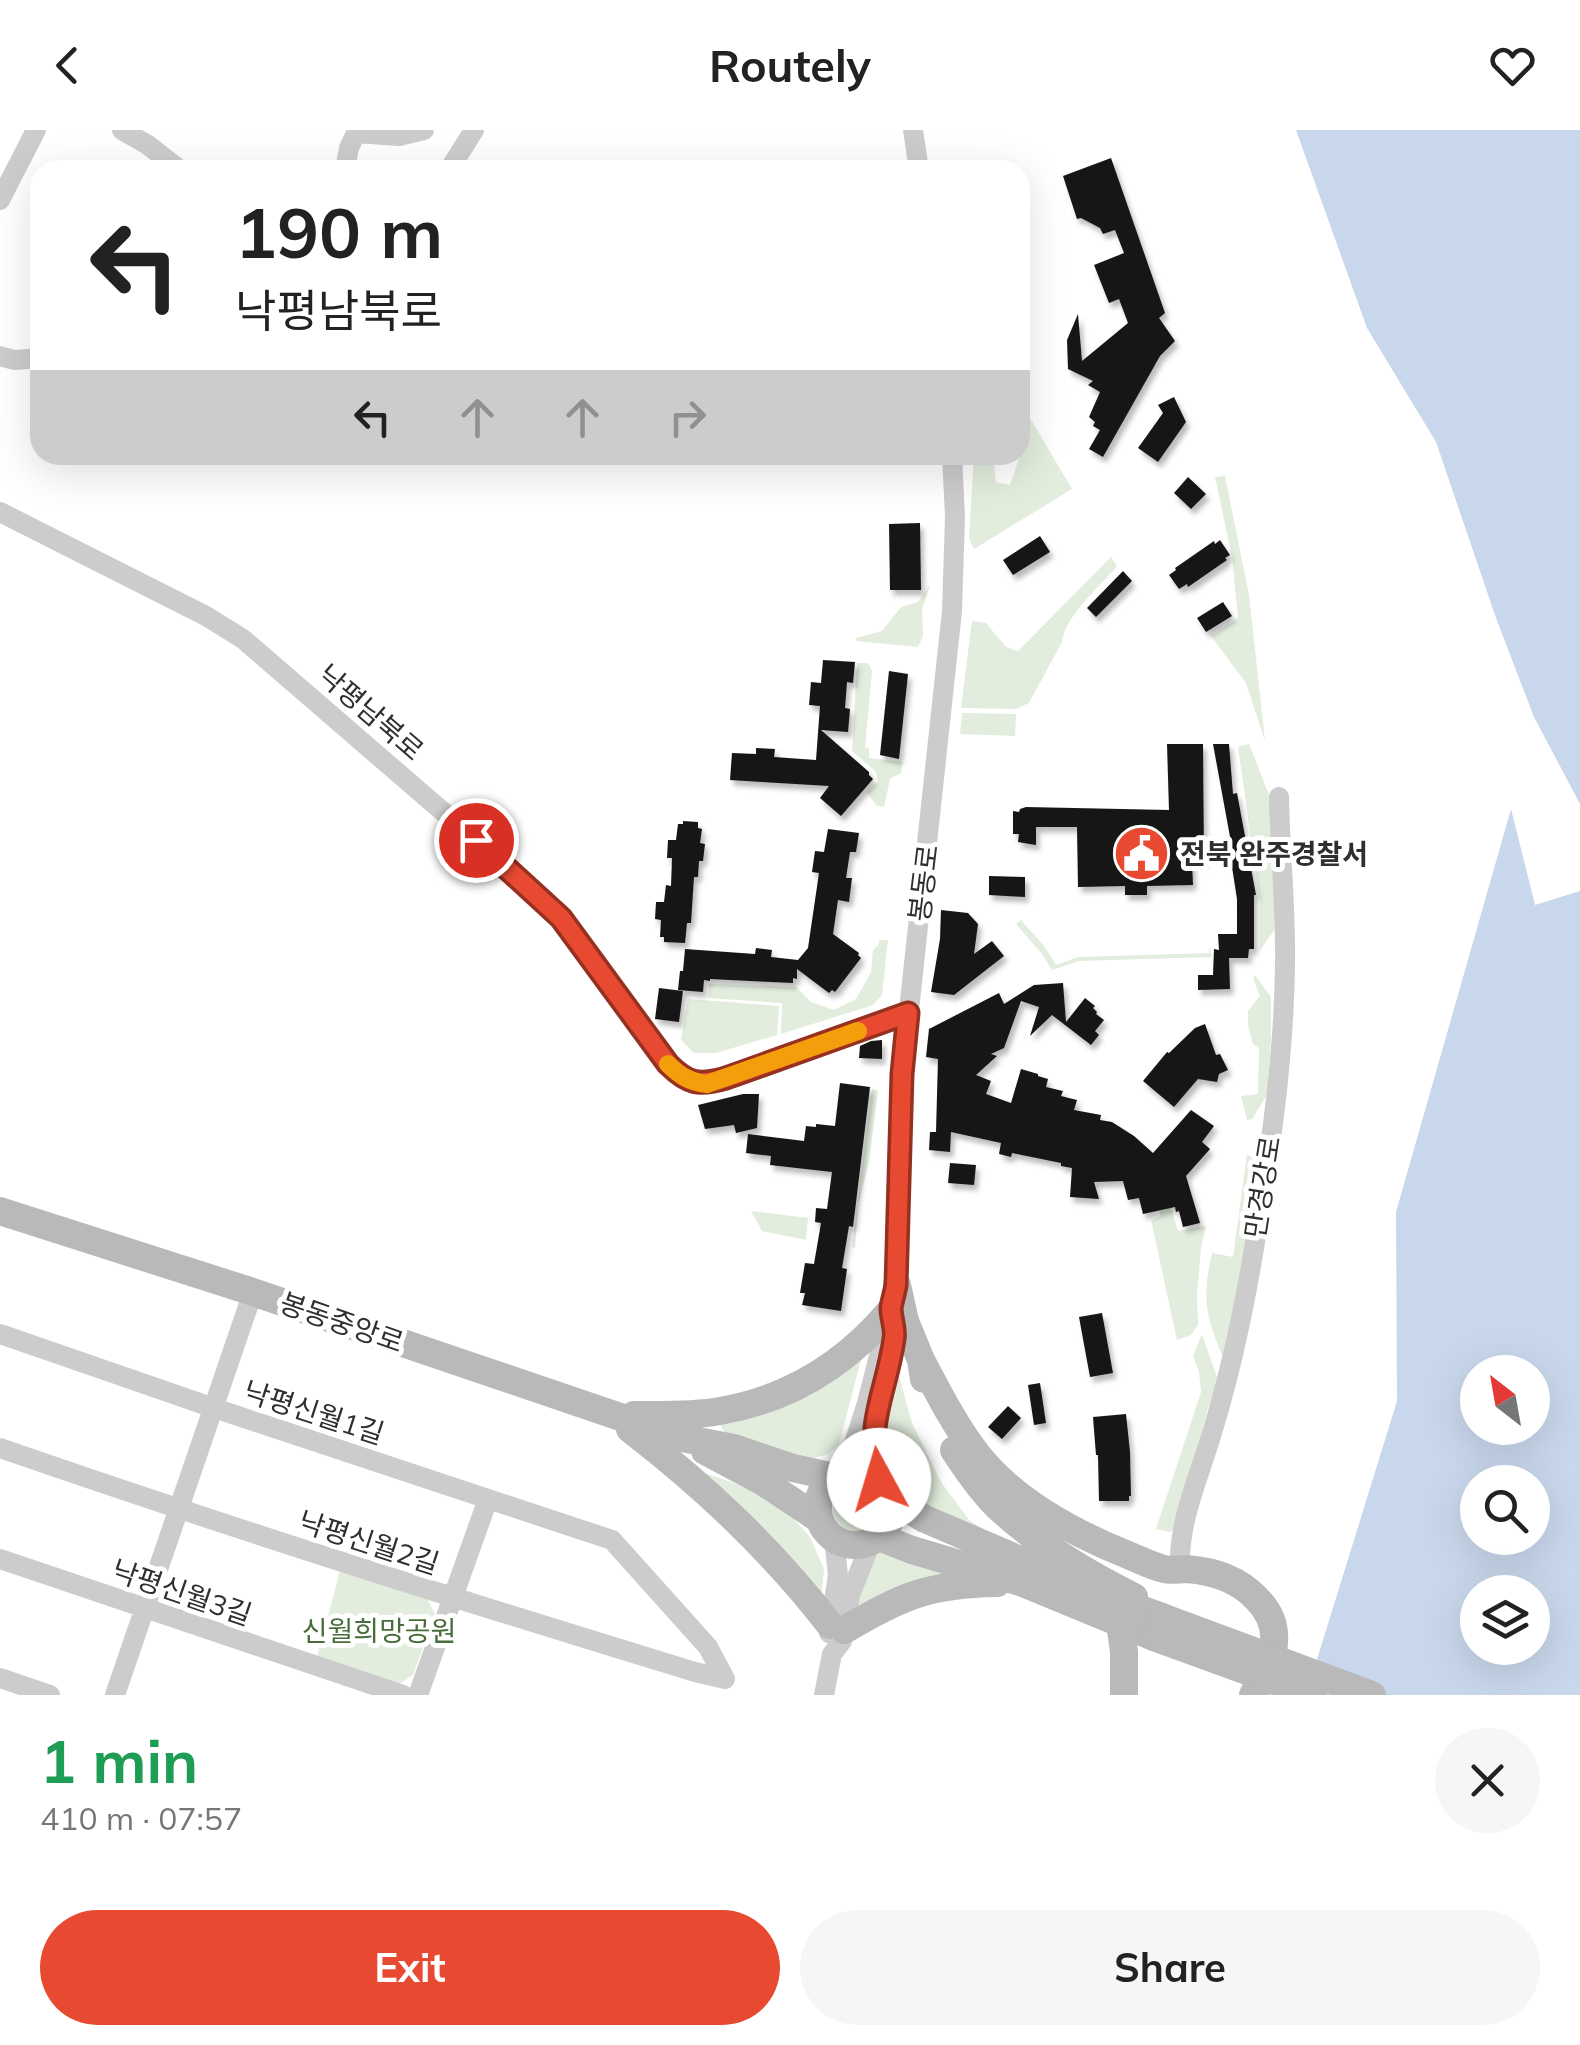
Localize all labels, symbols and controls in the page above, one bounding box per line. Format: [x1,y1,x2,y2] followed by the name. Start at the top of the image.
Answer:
[709,37,871,93] text: Routely
[40,38,95,93] icon: back
[1485,38,1540,93] icon: heart
[235,188,443,276] text: 190 m
[70,200,200,330] icon: left
[235,282,442,338] text: 낙평남북로
[345,390,400,445] icon: left
[450,390,505,445] icon: ahead
[555,390,610,445] icon: ahead
[660,390,715,445] icon: right
[311,657,431,767] street label: 낙평남북로
[434,798,519,883] pin
[449,813,504,868] icon: arrive
[1111,823,1171,883] public building icon: 전북 완주경찰서
[1180,836,1368,871] place label: 전북 완주경찰서
[901,843,945,923] street label: 봉동로
[1237,1133,1287,1241] street label: 만경강로
[275,1284,409,1360] street label: 봉동중앙로
[1460,1355,1550,1445] north arrow
[1460,1355,1550,1665] map controls
[239,1373,389,1451] street label: 낙평신월1길
[827,1428,931,1532] position arrow
[1460,1465,1550,1555] button: search
[294,1503,444,1581] street label: 낙평신월2길
[107,1552,257,1632] street label: 낙평신월3길
[1460,1575,1550,1665] button: layers
[302,1613,456,1648] park label: 신월희망공원
[40,1723,198,1798] text: 1 min
[1435,1728,1540,1833] button: close
[40,1798,242,1838] text: 410 m · 07:57
[40,1910,780,2025] button: Exit
[800,1910,1540,2025] button: Share

